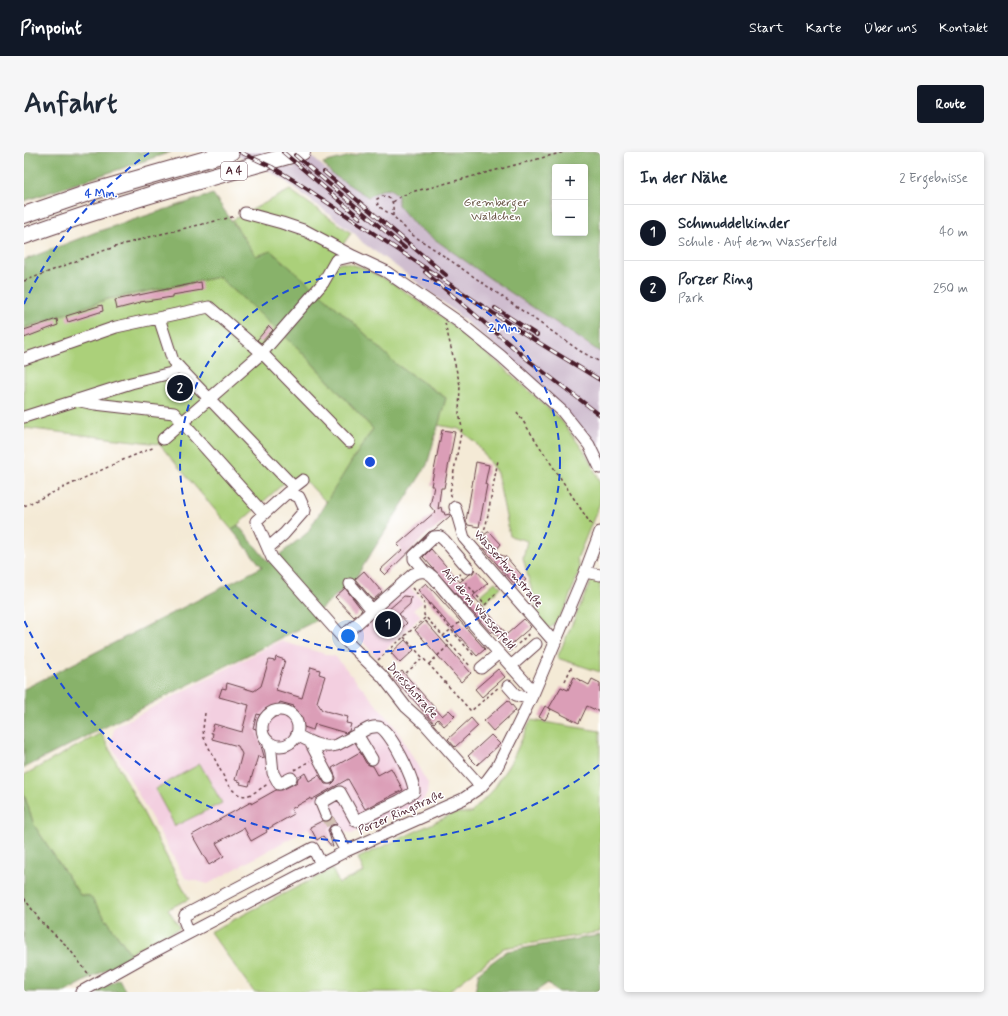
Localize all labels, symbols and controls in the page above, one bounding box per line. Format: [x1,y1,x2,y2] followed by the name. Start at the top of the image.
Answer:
[20,16,82,41] text: Pinpoint
[749,19,784,37] text: Start
[806,19,841,37] text: Karte
[863,19,917,37] text: Über uns
[939,19,988,37] text: Kontakt
[917,85,984,123] button: Route
[24,86,117,123] text: Anfahrt
[221,162,247,180] road number: A 4
[552,164,588,236] map controls
[552,164,588,200] button: +
[640,167,728,189] text: In der Nähe
[899,170,968,187] text: 2 Ergebnisse
[85,186,118,202] text: 4 Min.
[464,195,529,225] park label: Gremberger Wäldchen
[552,200,588,236] button: −
[678,214,790,234] text: Schmuddelkinder
[650,224,656,241] text: 1
[939,224,968,241] text: 40 m
[678,234,837,251] text: Schule · Auf dem Wasserfeld
[678,270,753,290] text: Porzer Ring
[650,280,656,297] text: 2
[933,280,968,297] text: 250 m
[678,290,704,307] text: Park
[488,321,520,337] text: 2 Min.
[167,373,193,403] pin: 2
[363,455,377,469] centre of rings
[470,527,546,611] street label: Wasserturmstraße
[438,564,518,654] street label: Auf dem Wasserfeld
[375,609,401,639] pin: 1
[338,626,358,646] your location
[383,660,441,722] street label: Drieschstraße
[356,787,446,839] street label: Porzer Ringstraße

